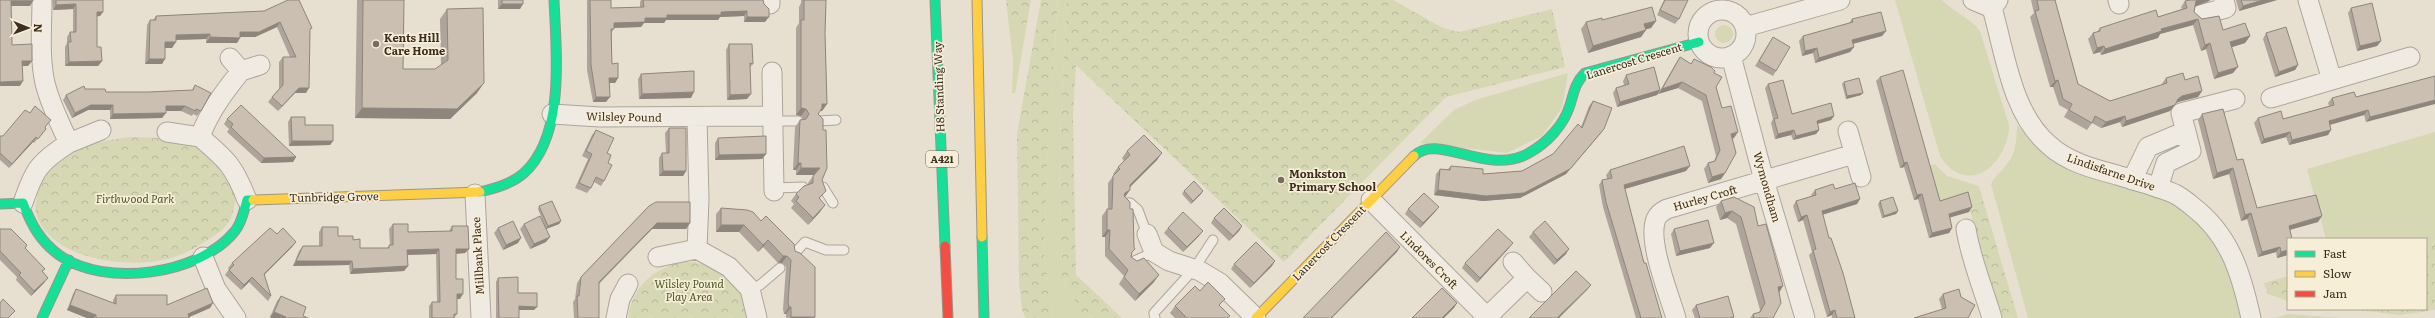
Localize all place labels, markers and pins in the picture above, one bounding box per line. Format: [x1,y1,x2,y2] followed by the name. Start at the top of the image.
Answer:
[384,29,445,58] place label: Kents Hill Care Home
[371,39,381,49] marker: Kents Hill Care Home
[1289,165,1376,194] place label: Monkston Primary School
[1276,175,1286,185] marker: Monkston Primary School

